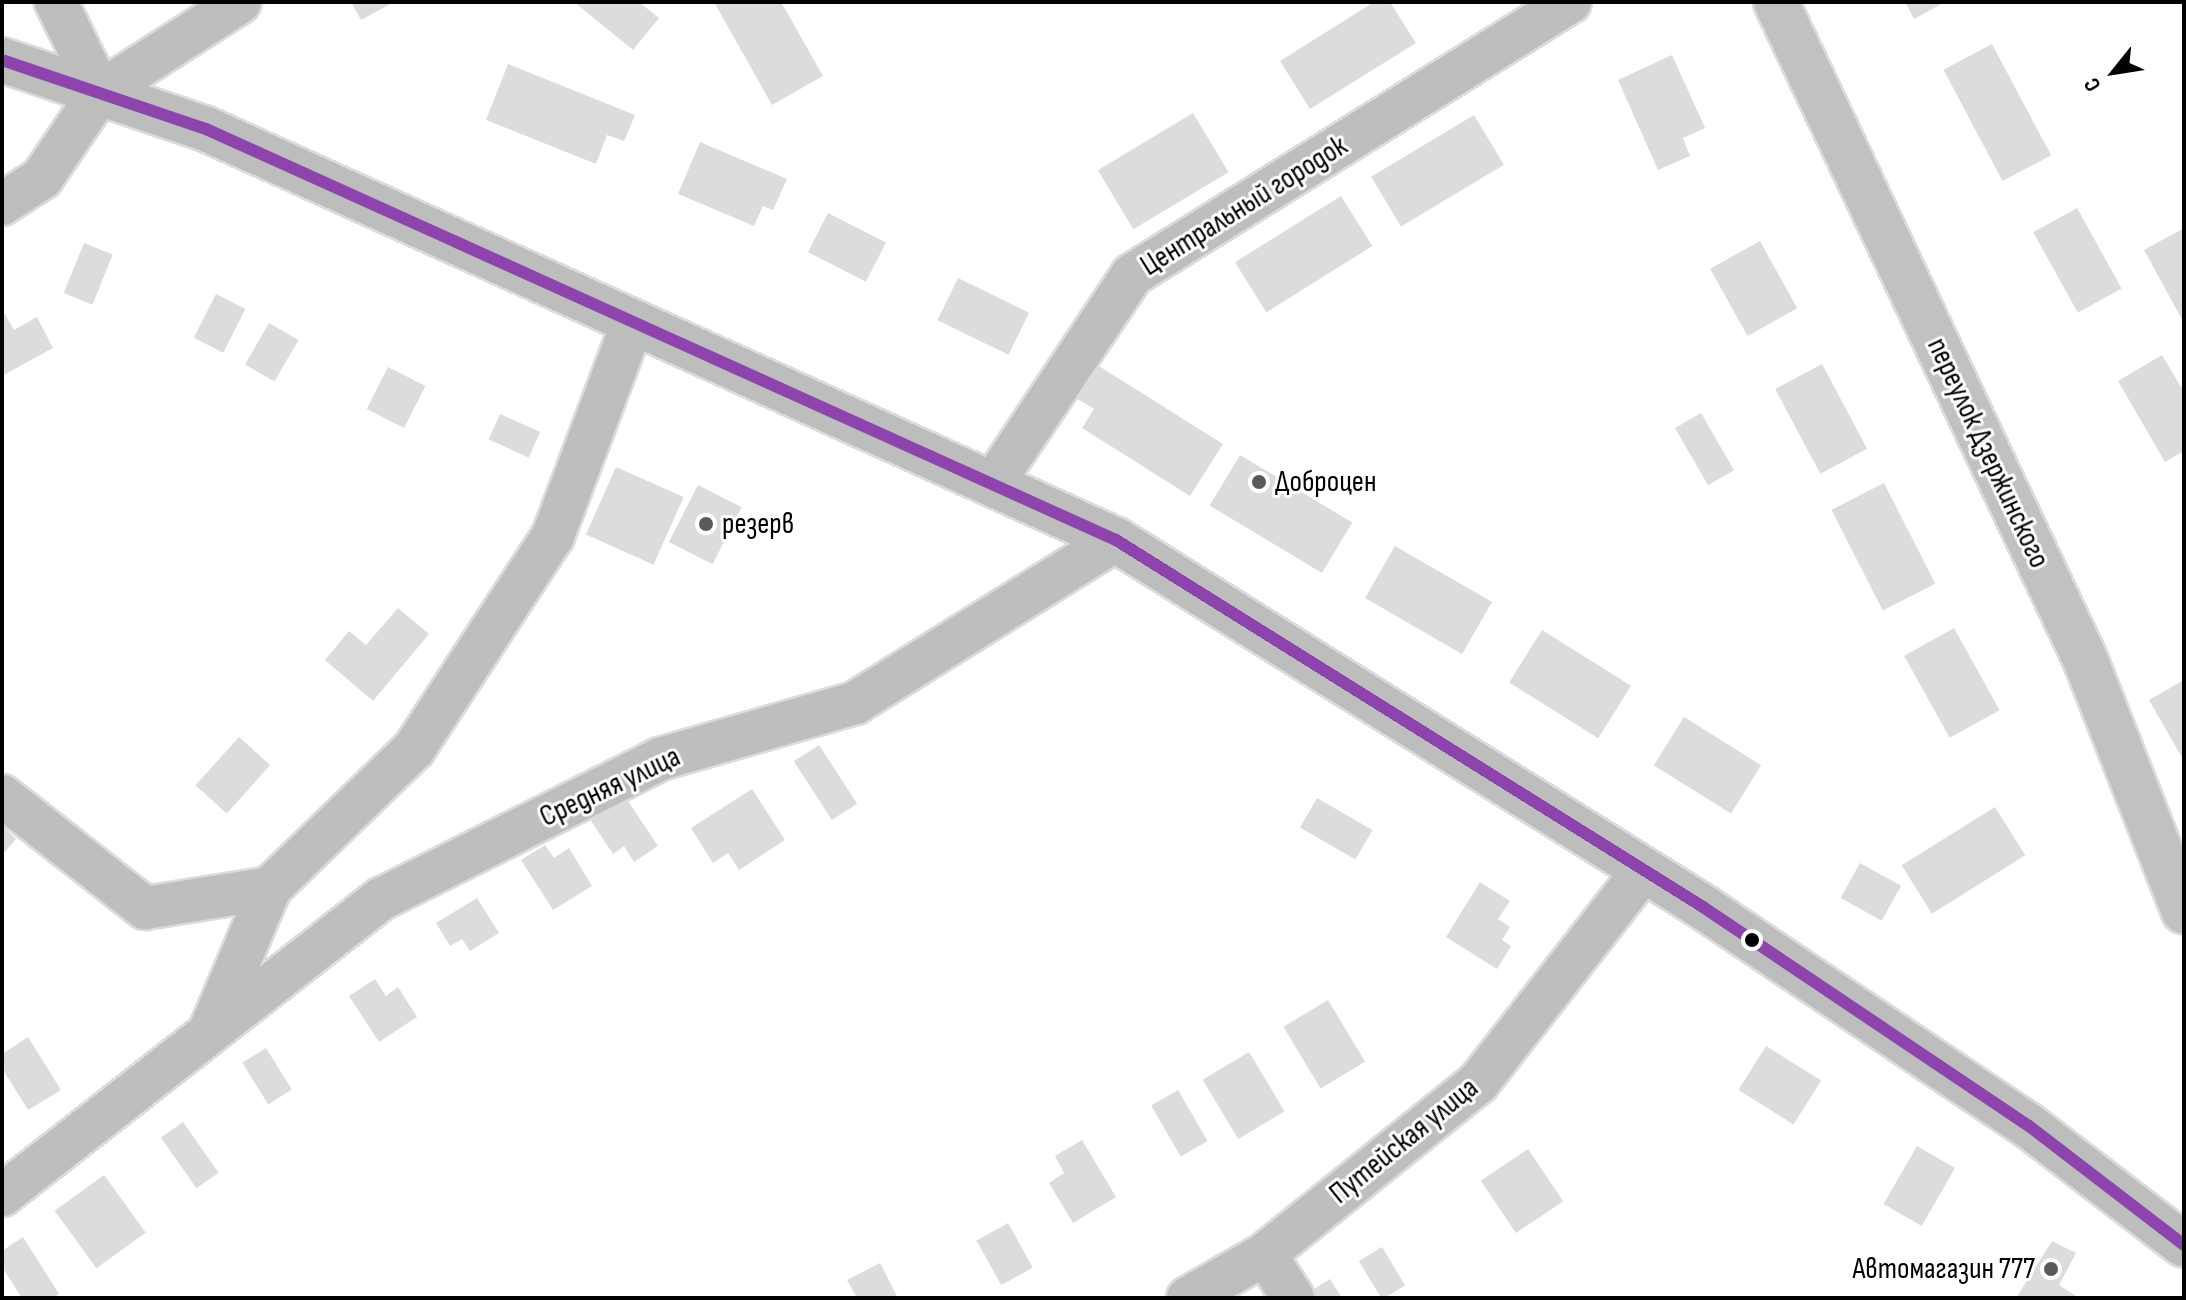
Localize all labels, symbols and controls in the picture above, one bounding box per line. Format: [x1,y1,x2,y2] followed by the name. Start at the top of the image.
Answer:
[2074,32,2154,112] north arrow
[2078,73,2107,96] text: С
[1134,128,1354,284] street label: Центральный городок
[1919,332,2057,574] street label: переулок Дзержинского
[1275,464,1376,500] place label: Доброцен
[1250,473,1268,491] marker: Доброцен
[722,506,794,542] place label: резерв
[697,515,715,533] marker: резерв
[534,739,686,835] street label: Средняя улица
[1744,932,1760,948] unlabelled marker
[1323,1070,1485,1212] street label: Путейская улица
[1853,1251,2035,1287] place label: Автомагазин 777
[2042,1260,2060,1278] marker: Автомагазин 777

